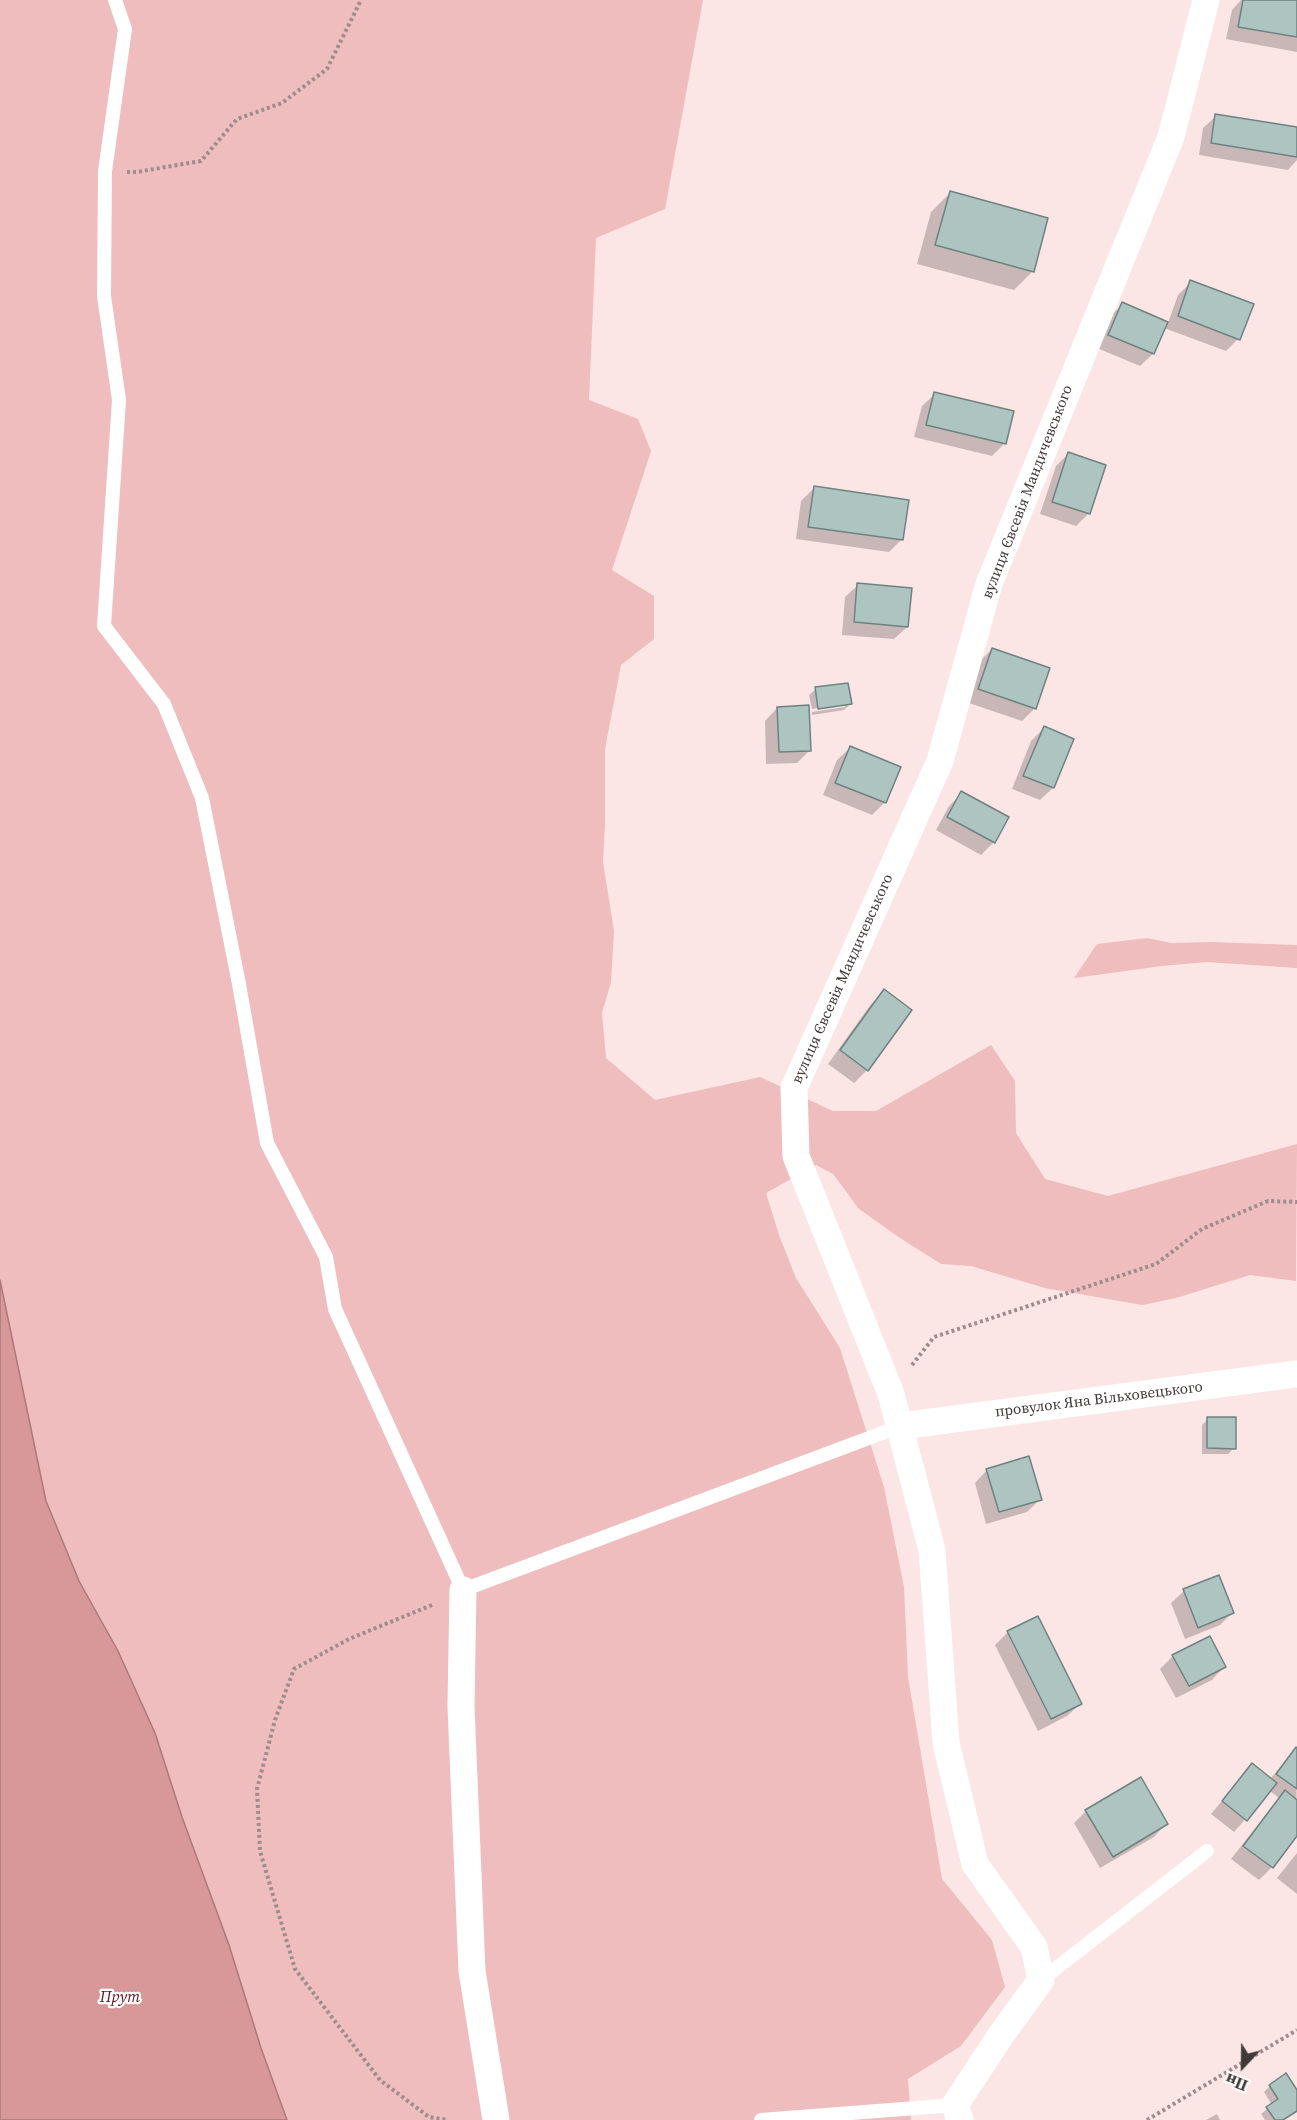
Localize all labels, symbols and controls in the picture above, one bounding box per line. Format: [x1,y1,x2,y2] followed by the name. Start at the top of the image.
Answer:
[979,383,1077,601] street label: вулиця Євсевія Мандичевського
[789,871,897,1087] street label: вулиця Євсевія Мандичевського
[994,1378,1204,1422] street label: провулок Яна Вільховецького
[100,1988,140,2008] water label: Прут
[1213,2036,1273,2096] north arrow
[1222,2068,1251,2097] text: Пн

